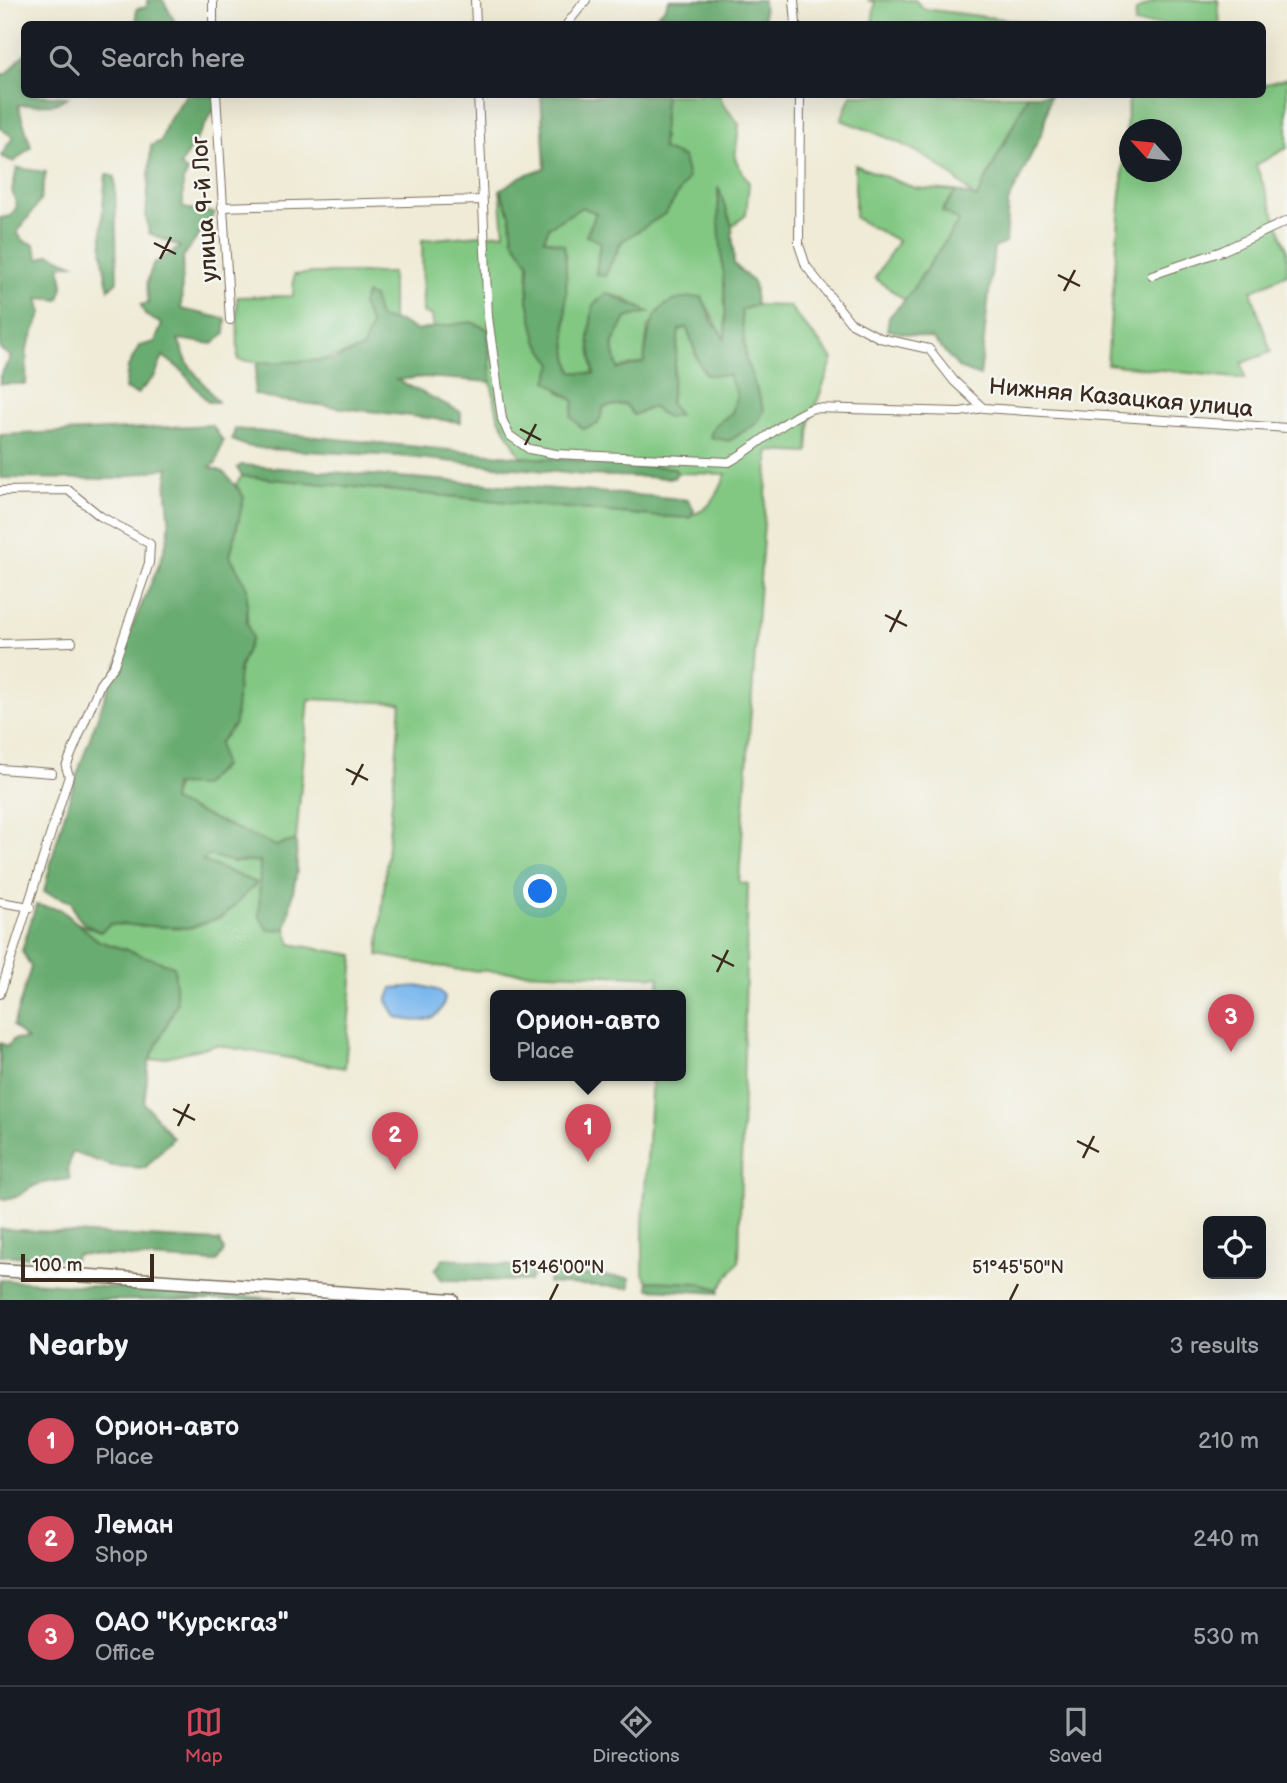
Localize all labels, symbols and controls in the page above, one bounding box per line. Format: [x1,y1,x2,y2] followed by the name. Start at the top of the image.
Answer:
[21,21,1266,98] search box
[45,41,83,79] icon: search
[101,44,245,75] text: Search here
[1119,119,1182,182] north arrow
[186,135,224,283] street label: улица 9-й Лог
[988,372,1255,424] street label: Нижняя Казацкая улица
[523,874,557,908] your location
[490,990,686,1081] popup
[1208,994,1254,1052] pin: 3
[516,1006,660,1037] text: Орион-авто
[516,1037,574,1065] text: Place
[565,1104,611,1162] pin: 1
[372,1112,418,1170] pin: 2
[1203,1216,1266,1279] map controls
[1203,1216,1266,1279] button: locate
[21,1251,154,1283] scale bar
[32,1254,83,1277] text: 100 m
[511,1257,605,1278] text: 51°46'00"N
[972,1257,1064,1278] text: 51°45'50"N
[28,1328,128,1364] text: Nearby
[1170,1332,1259,1360] text: 3 results
[95,1412,239,1443] text: Орион-авто
[46,1427,56,1455] text: 1
[1198,1427,1259,1455] text: 210 m
[95,1443,153,1471] text: Place
[95,1510,174,1541] text: Леман
[44,1525,58,1553] text: 2
[1193,1525,1259,1553] text: 240 m
[95,1541,148,1569] text: Shop
[95,1608,289,1639] text: ОАО "Курскгаз"
[44,1623,58,1651] text: 3
[1193,1623,1259,1651] text: 530 m
[95,1639,155,1667] text: Office
[185,1703,223,1768] tab: Map
[592,1703,680,1768] tab: Directions
[1049,1703,1102,1768] tab: Saved

